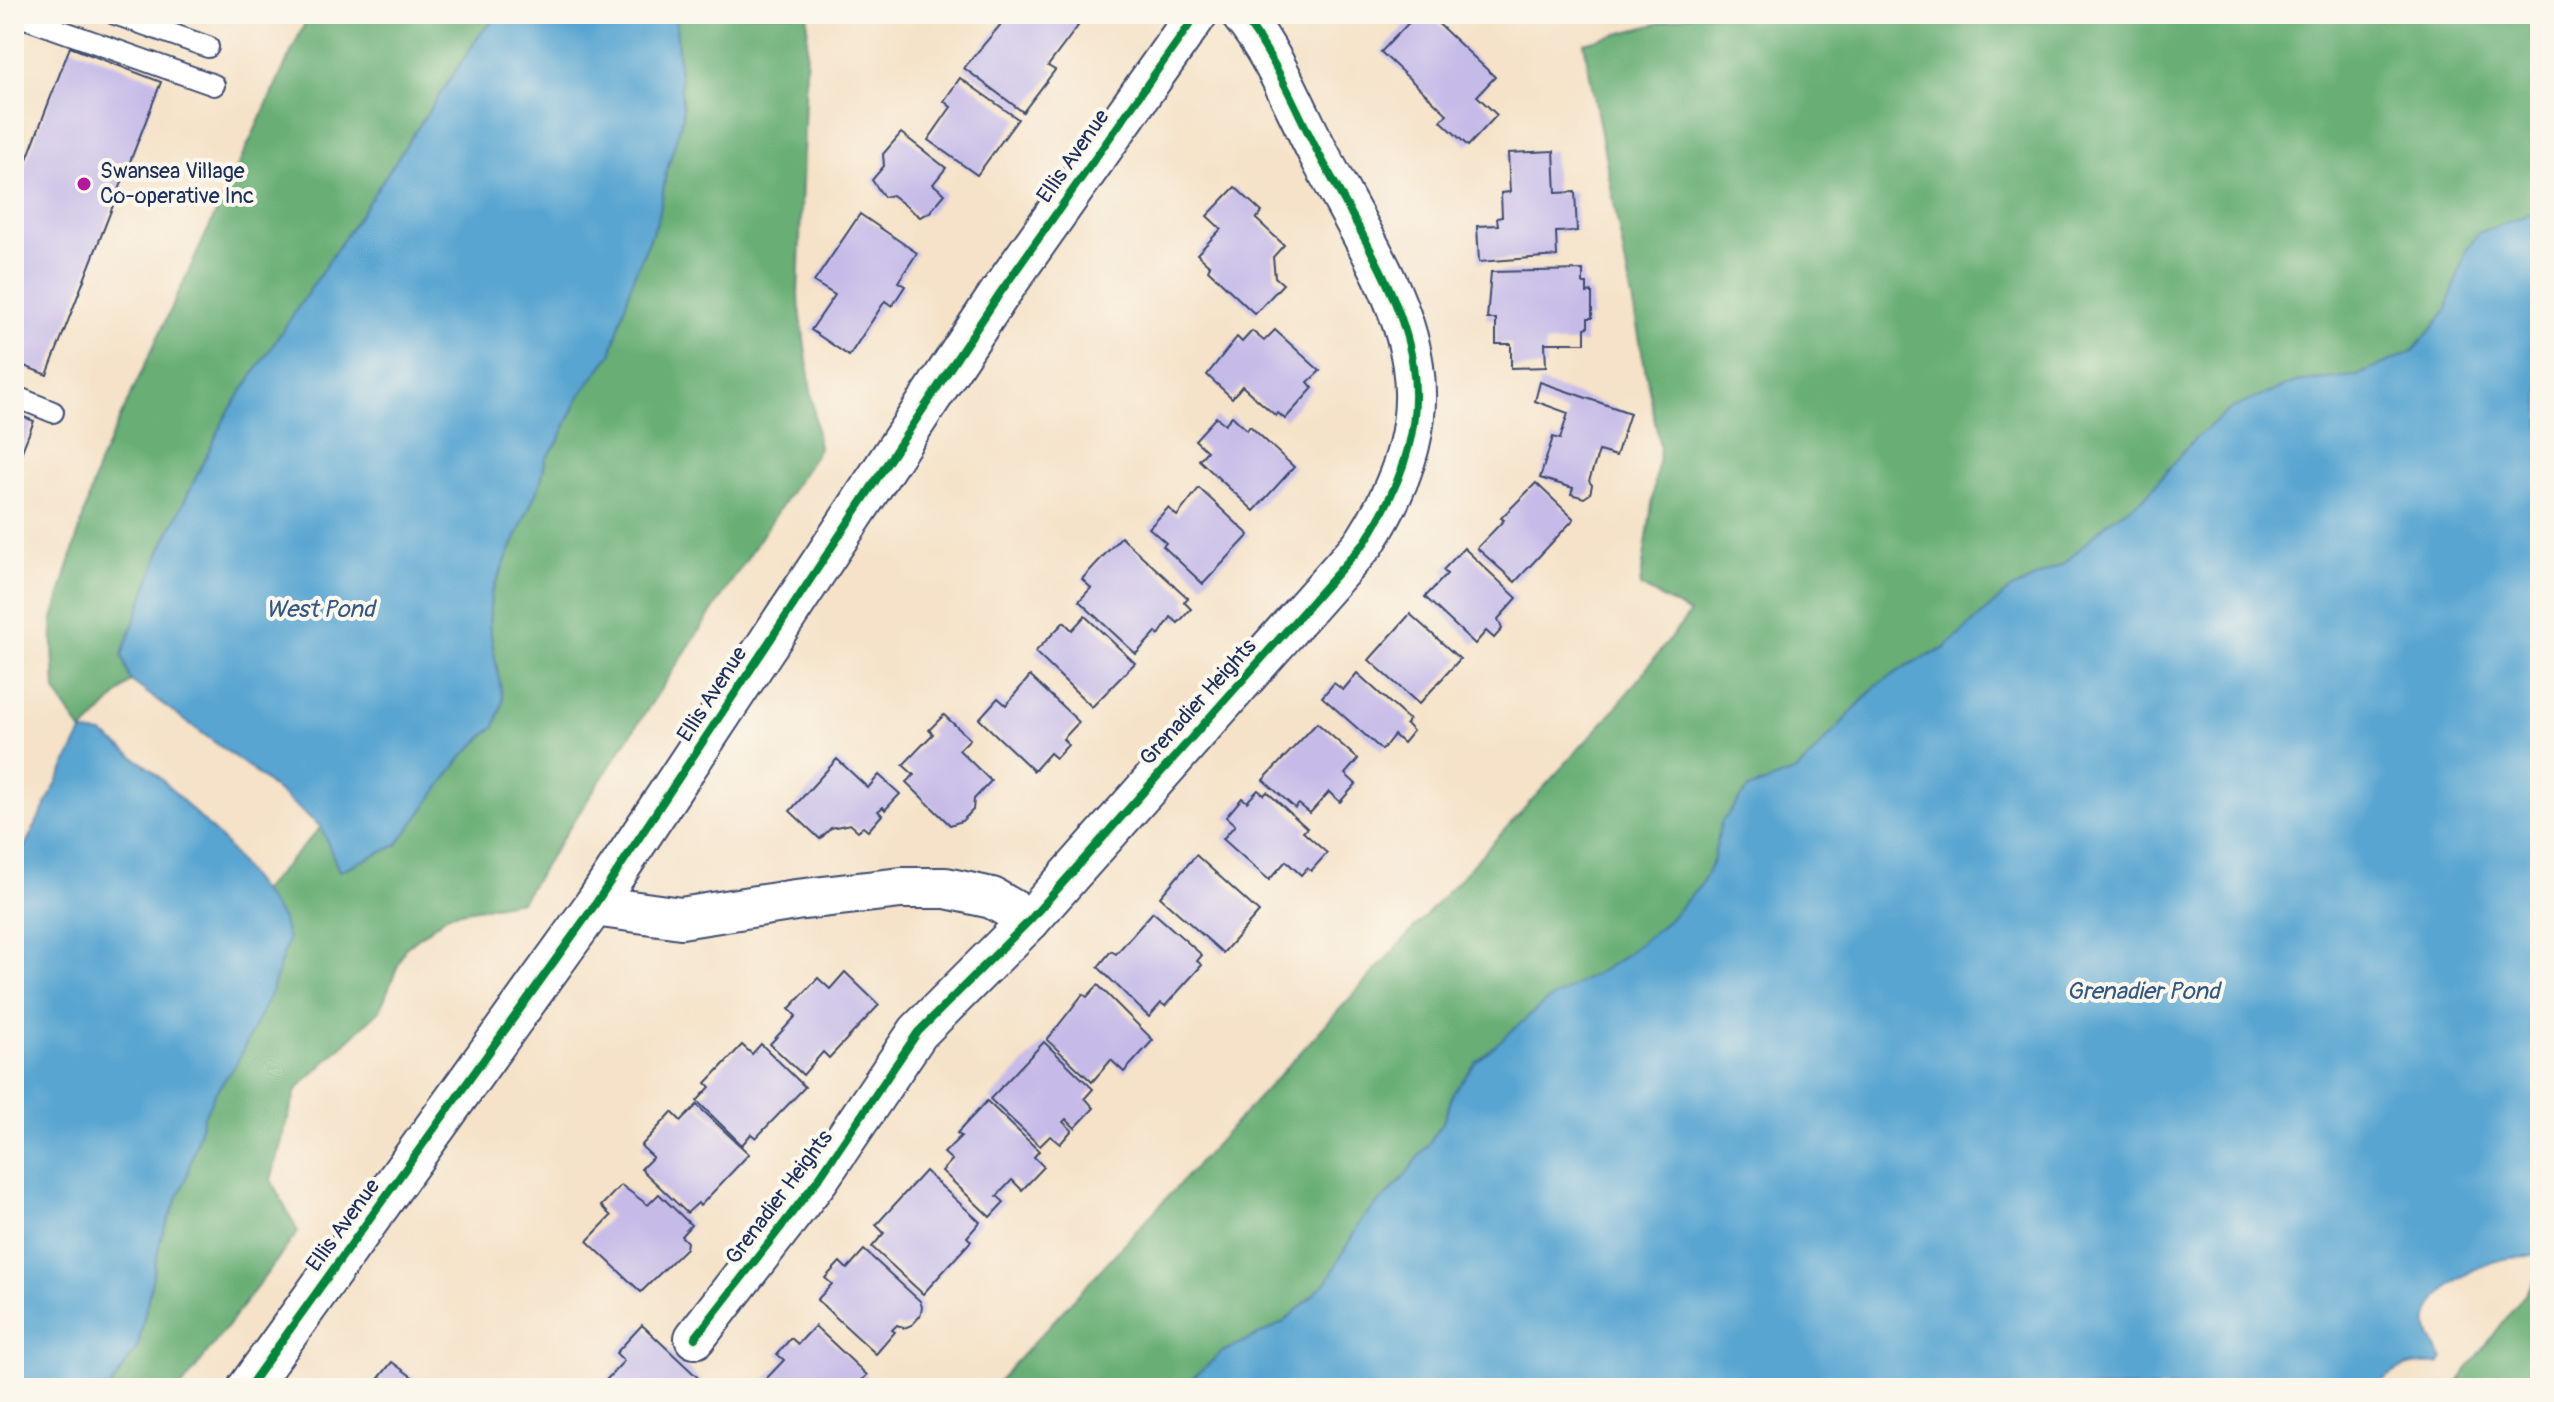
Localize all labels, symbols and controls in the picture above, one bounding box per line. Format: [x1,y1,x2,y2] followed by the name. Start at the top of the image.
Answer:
[1031,104,1116,208] street label: Ellis Avenue
[100,157,254,210] place label: Swansea Village Co-operative Inc
[75,175,93,193] marker: Swansea Village Co-operative Inc
[265,595,378,624] water label: West Pond
[1134,633,1263,771] street label: Grenadier Heights
[671,641,753,747] street label: Ellis Avenue
[2067,977,2223,1006] water label: Grenadier Pond
[719,1124,839,1270] street label: Grenadier Heights
[300,1173,386,1277] street label: Ellis Avenue

